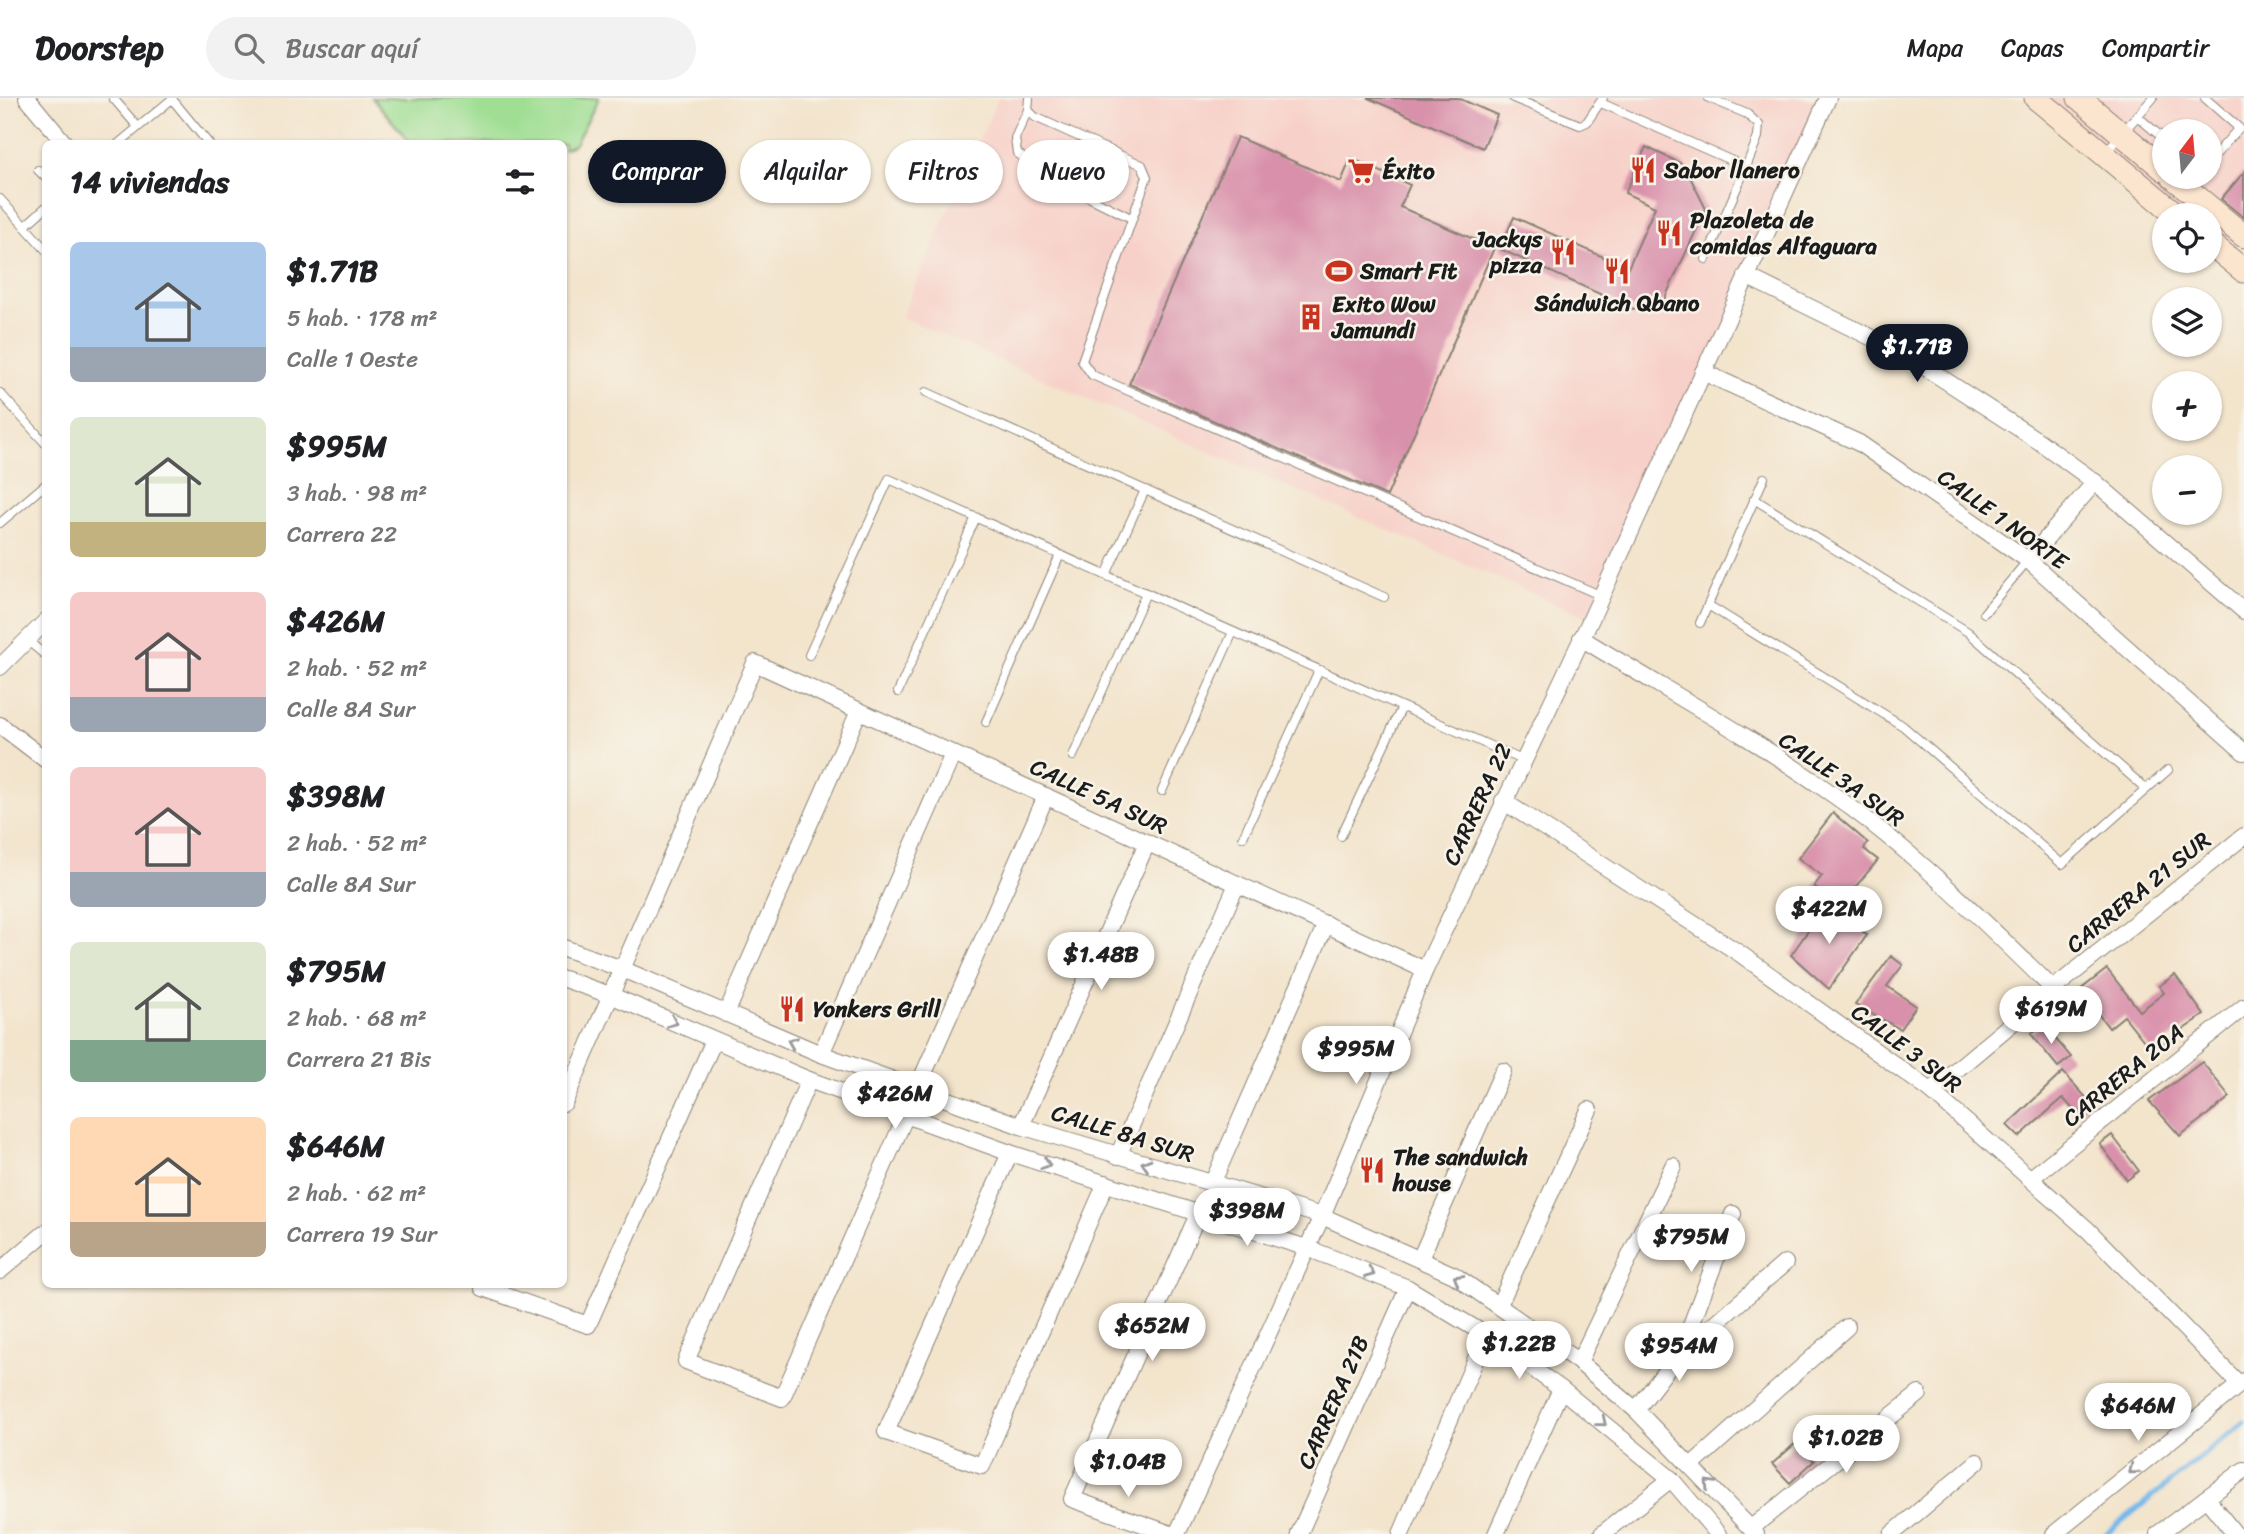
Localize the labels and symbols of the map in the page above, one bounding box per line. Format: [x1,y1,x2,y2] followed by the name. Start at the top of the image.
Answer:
[2152,119,2222,189] north arrow
[1663,150,1800,191] place label: Sabor llanero
[1382,151,1435,192] place label: Éxito
[1628,155,1658,185] restaurant icon: Sabor llanero
[1346,156,1376,186] supermarket icon: Éxito
[1689,200,1877,267] place label: Plazoleta de comidas Alfaguara
[1654,218,1684,248] restaurant icon: Plazoleta de comidas Alfaguara
[1472,219,1543,286] place label: Jackys pizza
[1548,237,1578,267] restaurant icon: Jackys pizza
[1359,251,1457,292] place label: Smart Fit
[1324,256,1354,286] sports icon: Smart Fit
[1602,256,1632,286] restaurant icon: Sándwich Qbano
[1534,283,1700,324] place label: Sándwich Qbano
[1330,284,1436,351] place label: Exito Wow Jamundi
[1296,302,1326,332] building icon: Exito Wow Jamundi
[1860,324,1974,384] pin: $1.71B
[1928,457,2078,582] street label: CALLE 1 NORTE
[1770,721,1914,838] street label: CALLE 3A SUR
[1431,736,1524,872] street label: CARRERA 22
[1023,747,1175,846] street label: CALLE 5A SUR
[2057,820,2220,964] street label: CARRERA 21 SUR
[1780,886,1878,946] pin: $422M
[1044,932,1158,992] pin: $1.48B
[2002,986,2100,1046] pin: $619M
[813,989,942,1030] place label: Yonkers Grill
[1842,993,1971,1104] street label: CALLE 3 SUR
[777,994,807,1024] restaurant icon: Yonkers Grill
[2053,1013,2194,1138] street label: CARRERA 20A
[666,1014,678,1028] one-way arrow
[1307,1026,1405,1086] pin: $995M
[787,1036,800,1050] one-way arrow
[846,1072,944,1131] pin: $426M
[1046,1092,1200,1175] street label: CALLE 8A SUR
[1392,1137,1528,1204] place label: The sandwich house
[1357,1155,1387,1185] restaurant icon: The sandwich house
[1039,1156,1051,1170] one-way arrow
[1140,1158,1152,1173] one-way arrow
[1198,1188,1296,1248] pin: $398M
[1642,1214,1740,1274] pin: $795M
[1364,1265,1376,1279] one-way arrow
[1453,1274,1466,1287] one-way arrow
[1103,1304,1201,1363] pin: $652M
[1462,1322,1576,1381] pin: $1.22B
[1630,1324,1728,1383] pin: $954M
[1286,1329,1381,1476] street label: CARRERA 21B
[2089,1384,2187,1443] pin: $646M
[1593,1414,1606,1426] one-way arrow
[1789,1416,1903,1475] pin: $1.02B
[1071,1440,1185,1499] pin: $1.04B
[2129,1462,2141,1475] one-way arrow
[1705,1479,1718,1492] one-way arrow

